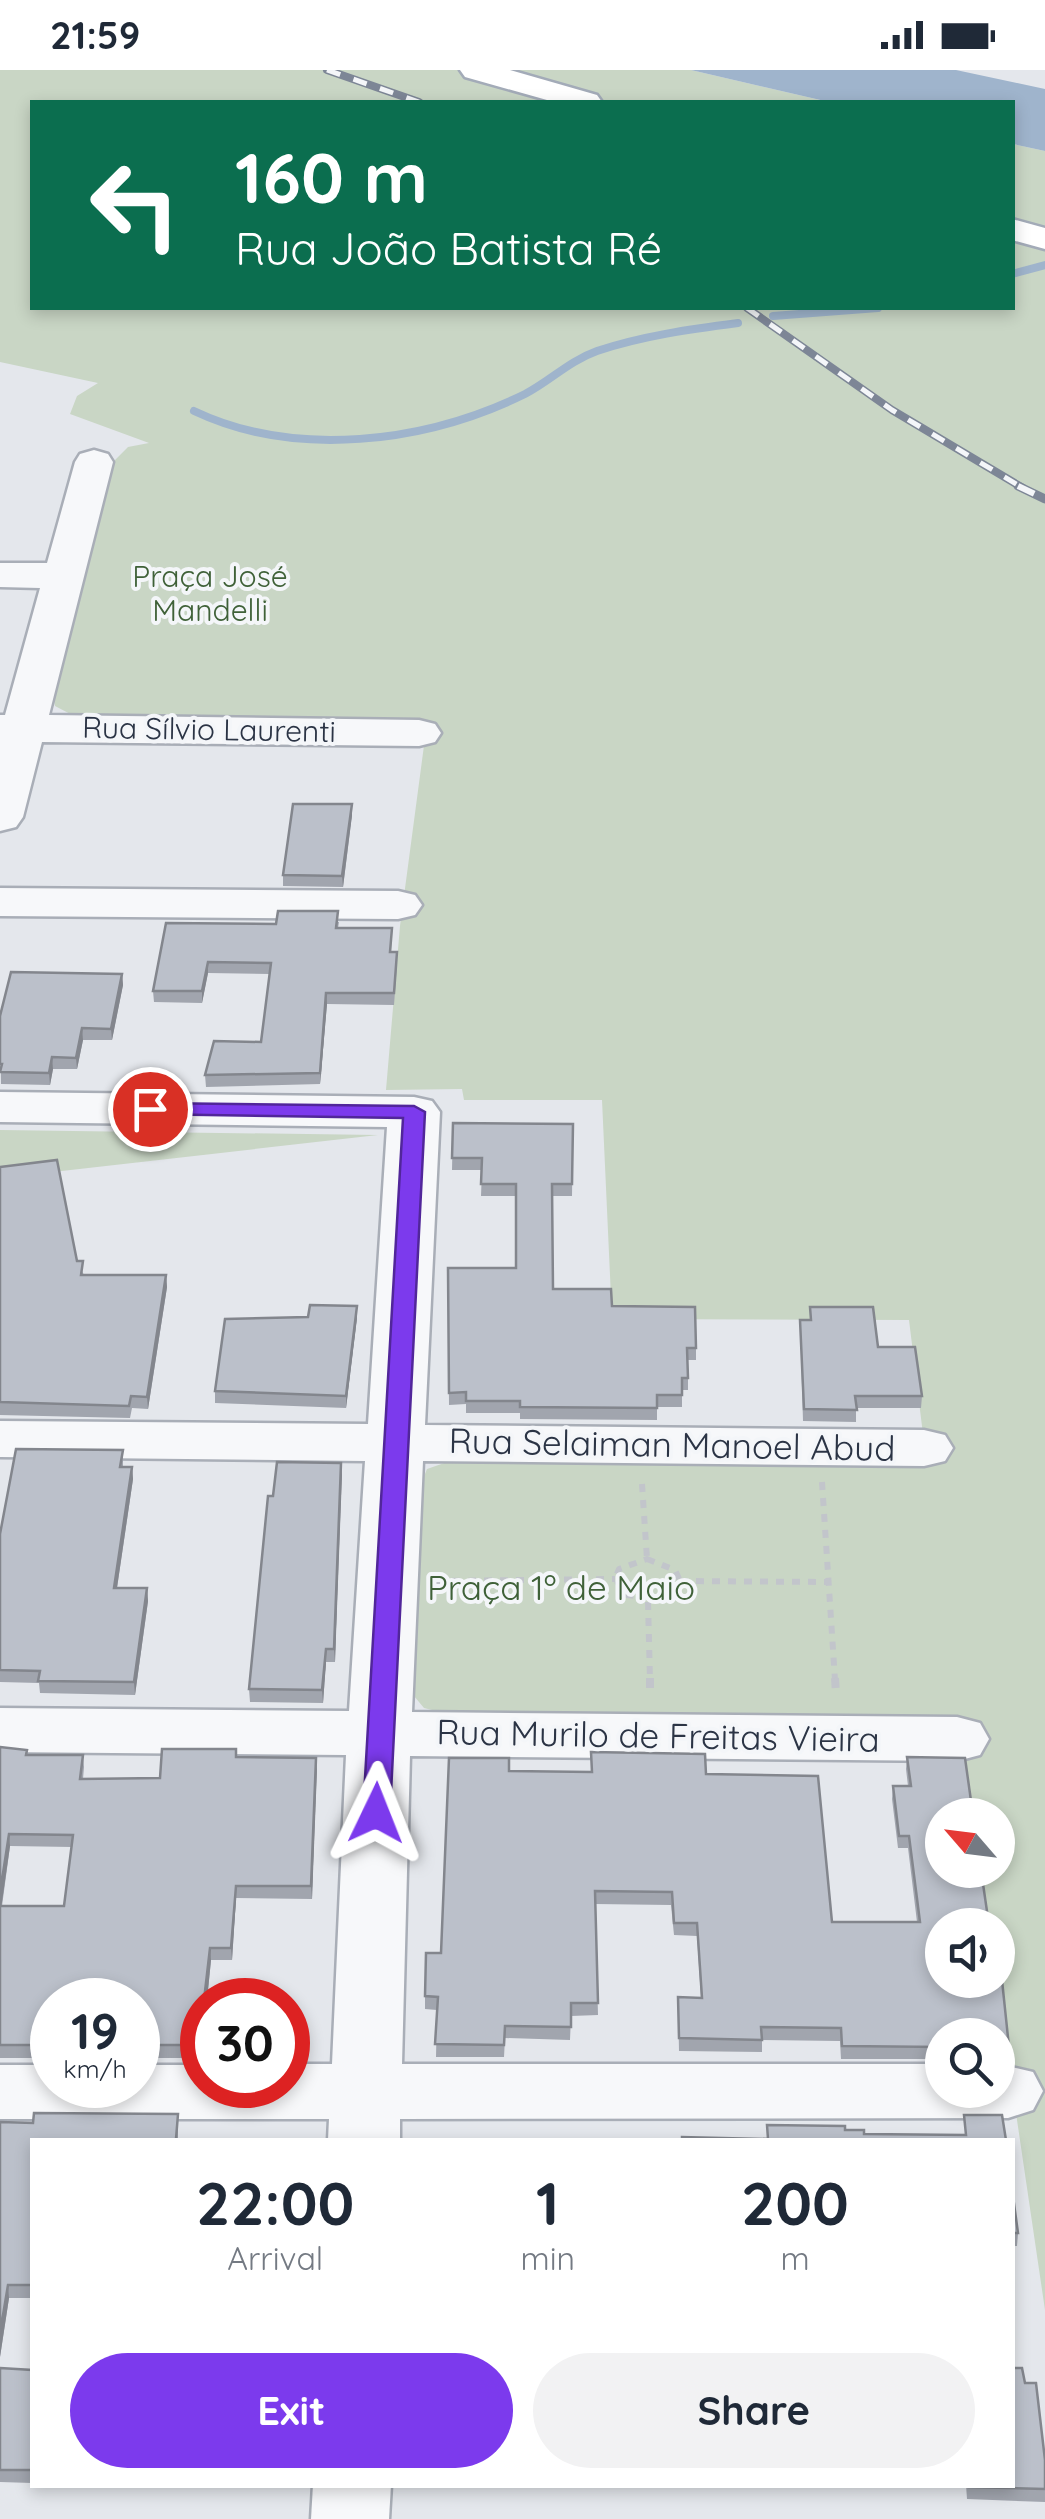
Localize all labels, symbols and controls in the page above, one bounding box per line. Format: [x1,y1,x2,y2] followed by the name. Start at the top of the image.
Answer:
[50,11,140,59] text: 21:59
[235,133,428,221] text: 160 m
[70,140,200,270] icon: left
[235,220,662,276] text: Rua João Batista Ré
[132,557,288,629] park label: Praça José Mandelli
[82,708,336,750] street label: Rua Sílvio Laurenti
[108,1067,193,1152] pin
[123,1082,178,1137] icon: arrive
[448,1418,896,1470] street label: Rua Selaiman Manoel Abud
[427,1565,695,1609] park label: Praça 1º de Maio
[436,1709,880,1761] street label: Rua Murilo de Freitas Vieira
[324,1761,428,1865] position arrow
[925,1798,1015,1888] north arrow
[925,1798,1015,2108] map controls
[925,1908,1015,1998] button: sound
[180,1978,310,2108] speed limit sign: 30
[71,1999,119,2062] text: 19
[925,2018,1015,2108] button: search
[63,2053,127,2084] text: km/h
[196,2165,354,2240] text: 22:00
[536,2165,559,2240] text: 1
[741,2165,849,2240] text: 200
[227,2238,323,2278] text: Arrival
[520,2238,575,2278] text: min
[780,2238,810,2278] text: m
[70,2353,513,2468] button: Exit
[533,2353,975,2468] button: Share

